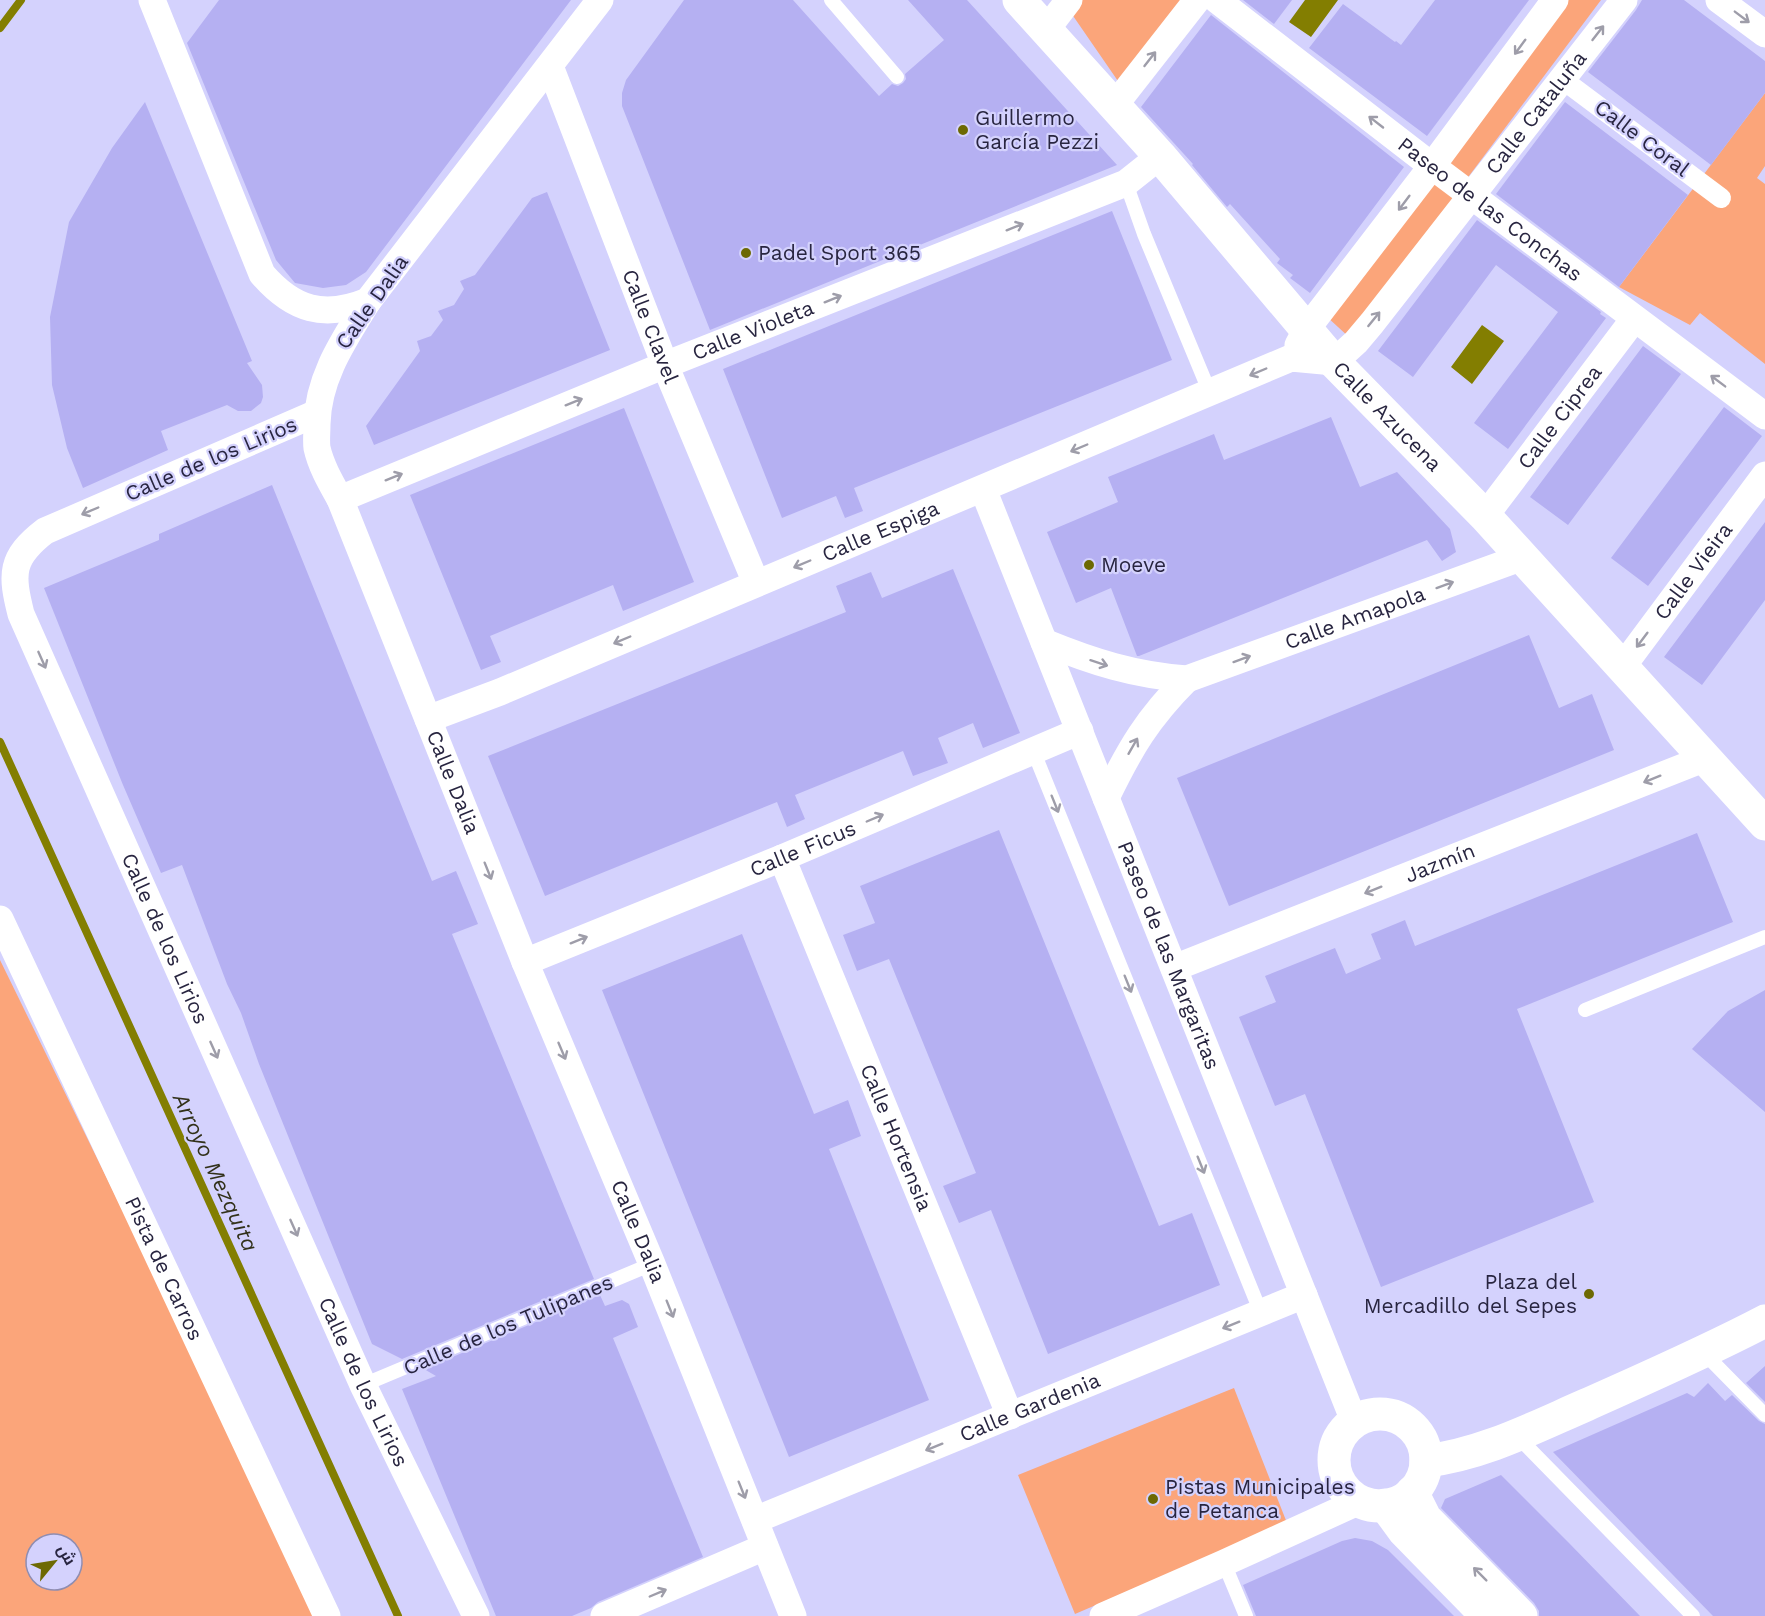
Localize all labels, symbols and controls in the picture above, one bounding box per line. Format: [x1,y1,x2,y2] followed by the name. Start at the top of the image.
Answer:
[1734,11,1750,24] one-way arrow
[1591,25,1604,41] one-way arrow
[1514,39,1527,55] one-way arrow
[1480,46,1592,179] street label: Calle Cataluña
[1144,52,1157,68] one-way arrow
[1590,94,1695,182] street label: Calle Coral
[975,105,1099,154] place label: Guillermo García Pezzi
[1368,116,1384,129] one-way arrow
[956,123,970,137] marker: Guillermo García Pezzi
[1393,131,1587,286] street label: Paseo de las Conchas
[1397,195,1410,211] one-way arrow
[1005,221,1023,232] one-way arrow
[758,240,921,265] place label: Padel Sport 365
[739,246,753,260] marker: Padel Sport 365
[330,250,413,354] street label: Calle Dalia
[617,266,684,388] street label: Calle Clavel
[824,292,842,303] one-way arrow
[688,295,817,365] street label: Calle Violeta
[1368,311,1381,327] one-way arrow
[1328,356,1447,476] street label: Calle Azucena
[1512,360,1607,474] street label: Calle Ciprea
[1249,367,1268,378] one-way arrow
[1710,375,1726,388] one-way arrow
[565,396,583,407] one-way arrow
[121,411,300,506] street label: Calle de los Lirios
[1070,443,1088,454] one-way arrow
[384,471,403,482] one-way arrow
[818,495,943,567] street label: Calle Espiga
[82,506,100,518] one-way arrow
[1649,517,1737,625] street label: Calle Vieira
[1101,552,1166,577] place label: Moeve
[1082,558,1096,572] marker: Moeve
[793,559,812,570] one-way arrow
[1435,579,1454,590] one-way arrow
[1281,581,1428,654] street label: Calle Amapola
[1636,632,1649,648] one-way arrow
[614,635,632,646] one-way arrow
[36,651,48,669] one-way arrow
[1232,652,1251,663] one-way arrow
[1089,658,1108,669] one-way arrow
[422,726,486,837] street label: Calle Dalia
[1127,738,1139,755] one-way arrow
[1643,774,1661,785] one-way arrow
[1050,794,1061,813] one-way arrow
[866,811,884,823] one-way arrow
[746,815,859,882] street label: Calle Ficus
[1112,837,1226,1073] street label: Paseo de las Margaritas
[1401,837,1478,888] street label: Jazmín
[117,849,214,1028] street label: Calle de los Lirios
[483,861,494,879] one-way arrow
[1364,885,1383,896] one-way arrow
[569,934,588,945] one-way arrow
[1123,975,1134,993] one-way arrow
[209,1040,221,1058] one-way arrow
[557,1041,568,1060] one-way arrow
[855,1060,938,1215] street label: Calle Hortensia
[167,1088,263,1255] water label: Arroyo Mezquita
[1196,1155,1207,1174] one-way arrow
[606,1176,671,1287] street label: Calle Dalia
[120,1192,209,1344] street label: Pista de Carros
[289,1219,300,1237] one-way arrow
[399,1269,616,1380] street label: Calle de los Tulipanes
[1364,1269,1578,1318] place label: Plaza del Mercadillo del Sepes
[1582,1287,1596,1301] marker: Plaza del Mercadillo del Sepes
[314,1293,414,1471] street label: Calle de los Lirios
[665,1299,676,1317] one-way arrow
[1222,1320,1240,1331] one-way arrow
[956,1367,1104,1447] street label: Calle Gardenia
[925,1442,943,1453] one-way arrow
[1165,1474,1355,1523] place label: Pistas Municipales de Petanca
[737,1480,748,1498] one-way arrow
[1146,1492,1160,1506] marker: Pistas Municipales de Petanca
[24,1532,84,1592] north arrow
[53,1541,80,1568] text: ش
[1472,1567,1487,1582] one-way arrow
[648,1587,666,1598] one-way arrow

